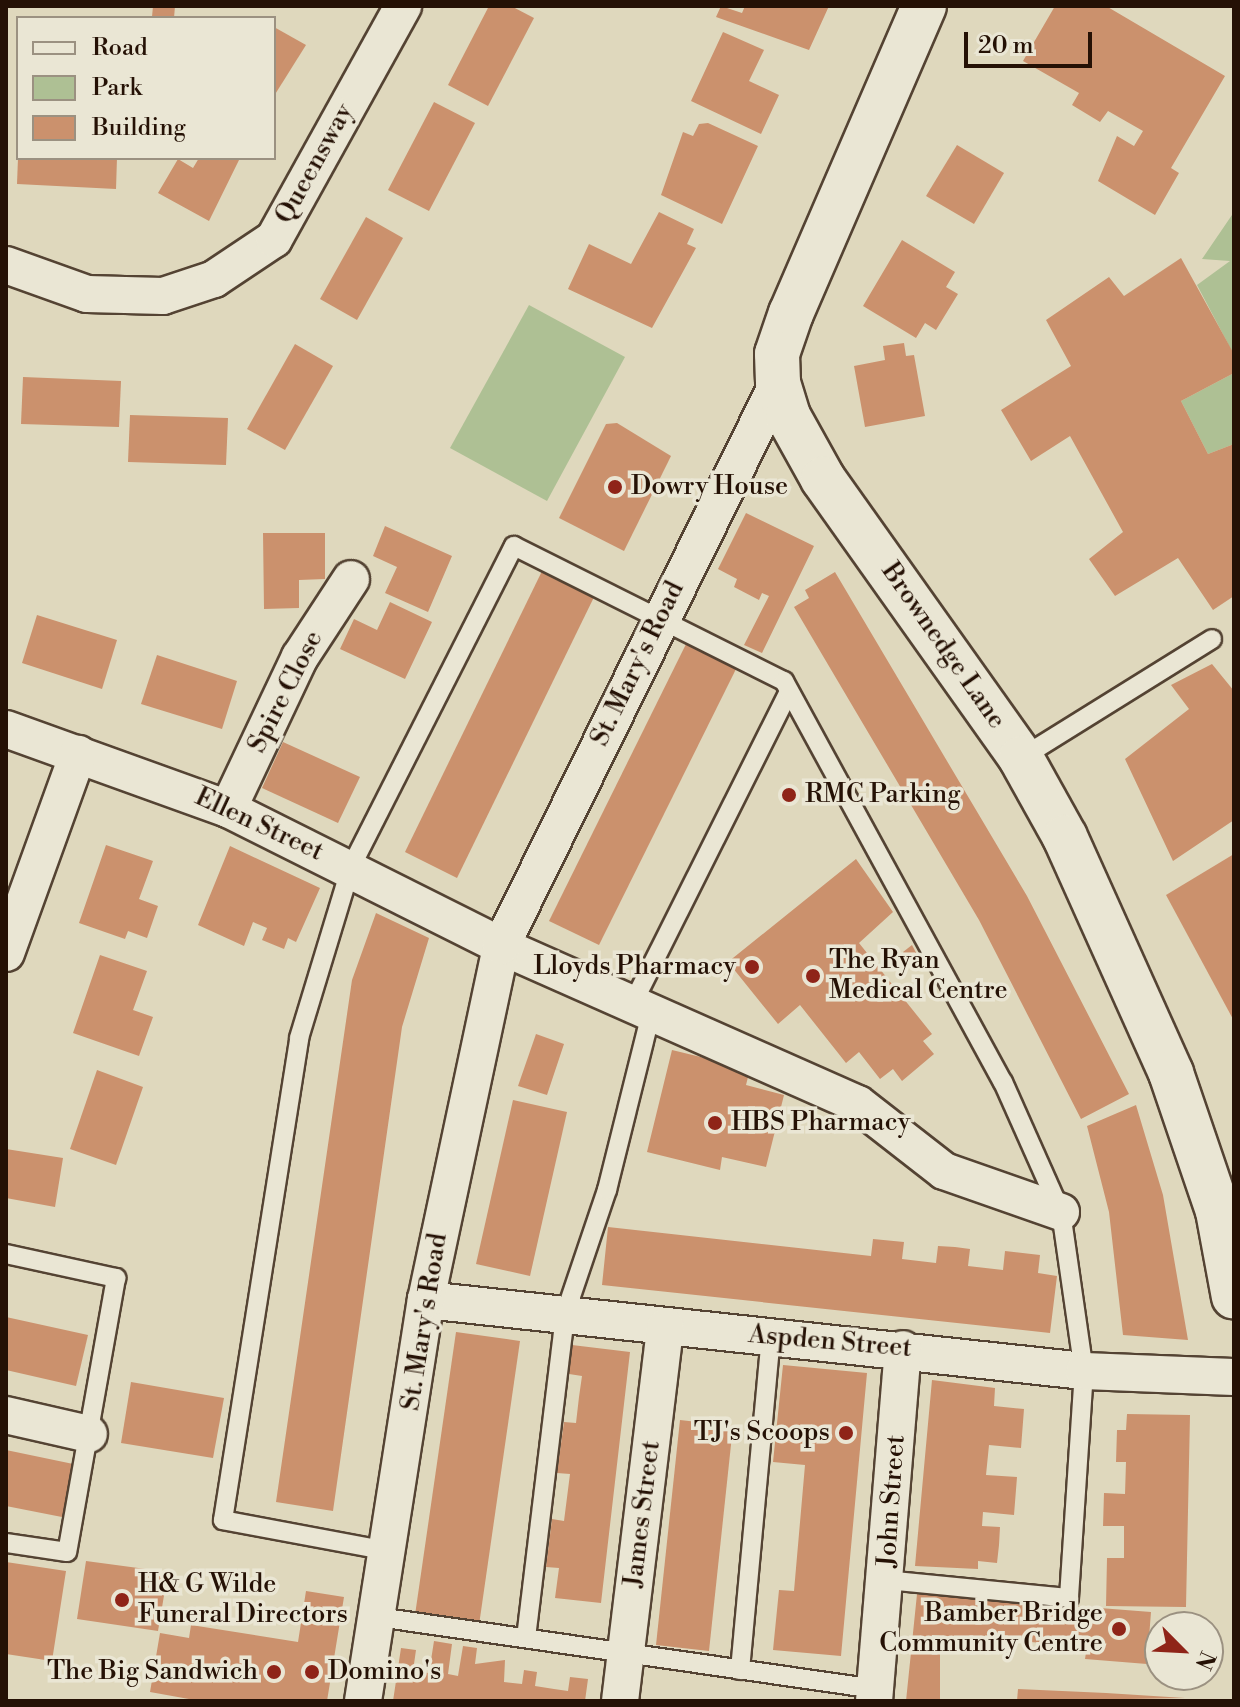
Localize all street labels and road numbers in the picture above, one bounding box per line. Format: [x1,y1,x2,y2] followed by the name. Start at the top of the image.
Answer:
[269,99,361,229] street label: Queensway
[874,557,1012,735] street label: Brownedge Lane
[585,577,691,751] street label: St. Mary's Road
[242,626,330,758] street label: Spire Close
[190,782,328,868] street label: Ellen Street
[396,1231,454,1413] street label: St. Mary's Road
[747,1319,913,1365] street label: Aspden Street
[872,1434,912,1568] street label: John Street
[619,1439,667,1589] street label: James Street

